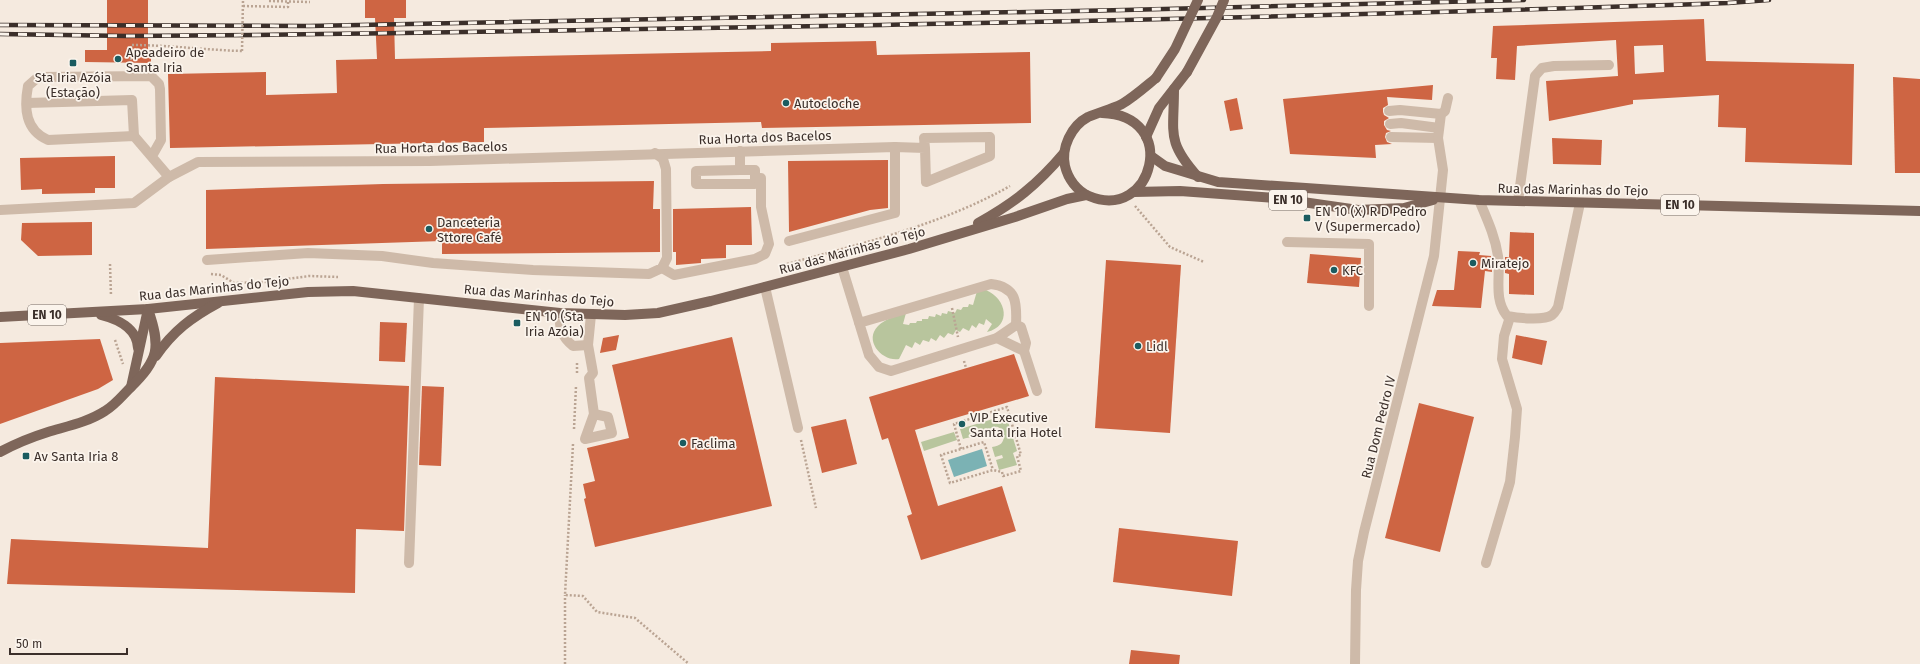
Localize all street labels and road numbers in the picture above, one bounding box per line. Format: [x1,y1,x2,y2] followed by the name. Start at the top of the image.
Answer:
[698,128,832,147] street label: Rua Horta dos Bacelos
[374,139,508,156] street label: Rua Horta dos Bacelos
[1497,181,1649,198] street label: Rua das Marinhas do Tejo
[1269,190,1307,210] road number: EN 10
[1661,195,1699,215] road number: EN 10
[777,224,927,277] street label: Rua das Marinhas do Tejo
[138,273,290,304] street label: Rua das Marinhas do Tejo
[463,281,615,310] street label: Rua das Marinhas do Tejo
[28,305,66,325] road number: EN 10
[1358,373,1399,480] street label: Rua Dom Pedro IV

